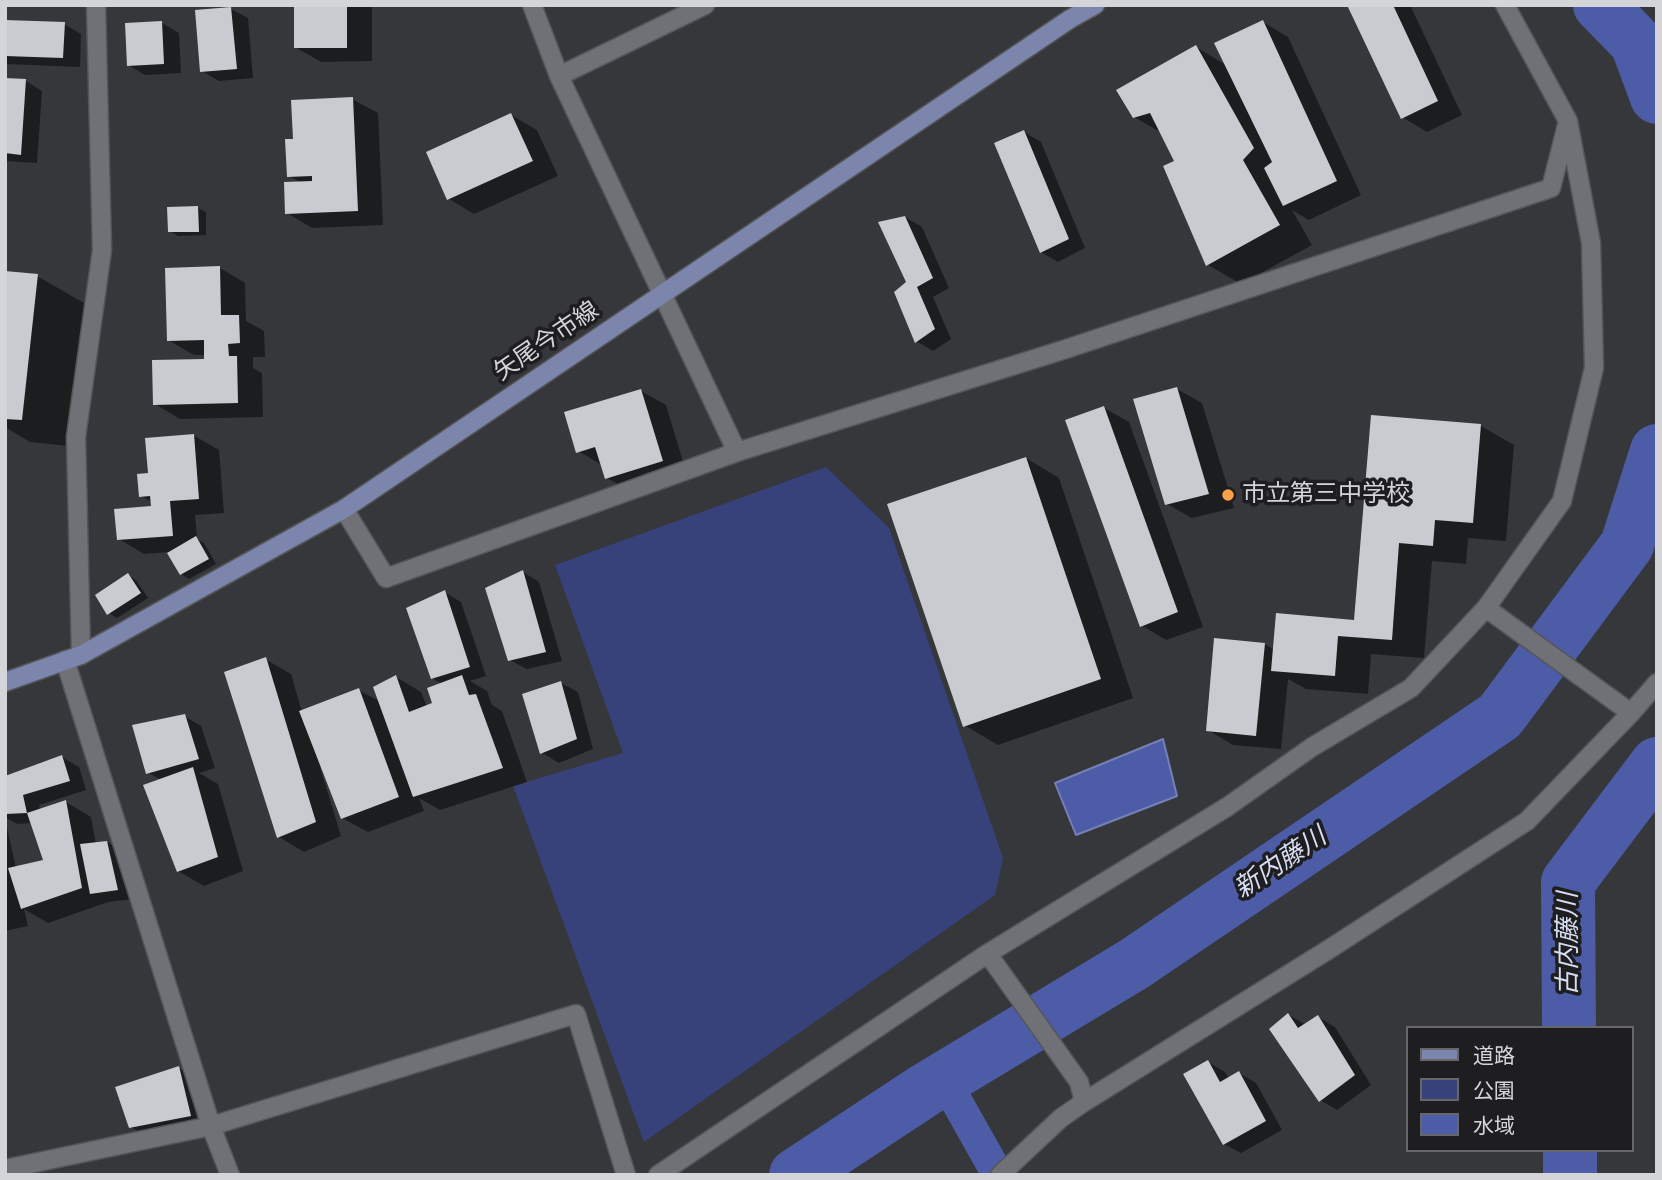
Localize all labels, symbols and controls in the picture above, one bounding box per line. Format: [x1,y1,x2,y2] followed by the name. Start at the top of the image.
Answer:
[489,297,605,387] street label: 矢尾今市線
[1242,481,1410,509] place label: 市立第三中学校
[1220,487,1236,503] marker: 市立第三中学校
[1229,822,1333,906] water label: 新内藤川
[1553,892,1585,996] water label: 古内藤川
[1406,1026,1634,1152] legend
[1473,1041,1515,1070] text: 道路
[1473,1076,1515,1105] text: 公園
[1473,1111,1515,1140] text: 水域

